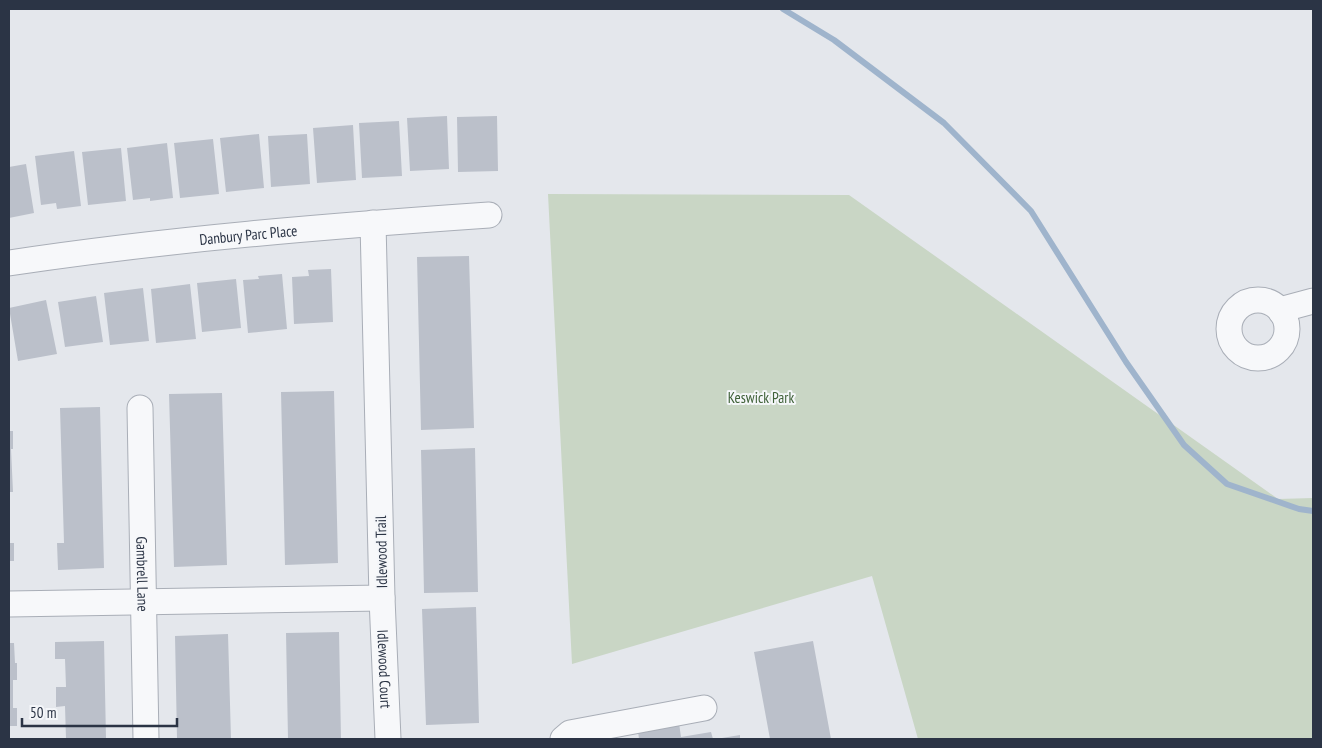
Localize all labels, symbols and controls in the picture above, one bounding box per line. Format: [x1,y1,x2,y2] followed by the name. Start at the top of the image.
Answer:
[198,220,298,248] street label: Danbury Parc Place
[728,388,794,407] park label: Keswick Park
[371,515,391,589] street label: Idlewood Trail
[133,536,153,612] street label: Gambrell Lane
[374,629,396,709] street label: Idlewood Court
[22,696,178,728] scale bar
[30,703,56,722] text: 50 m

